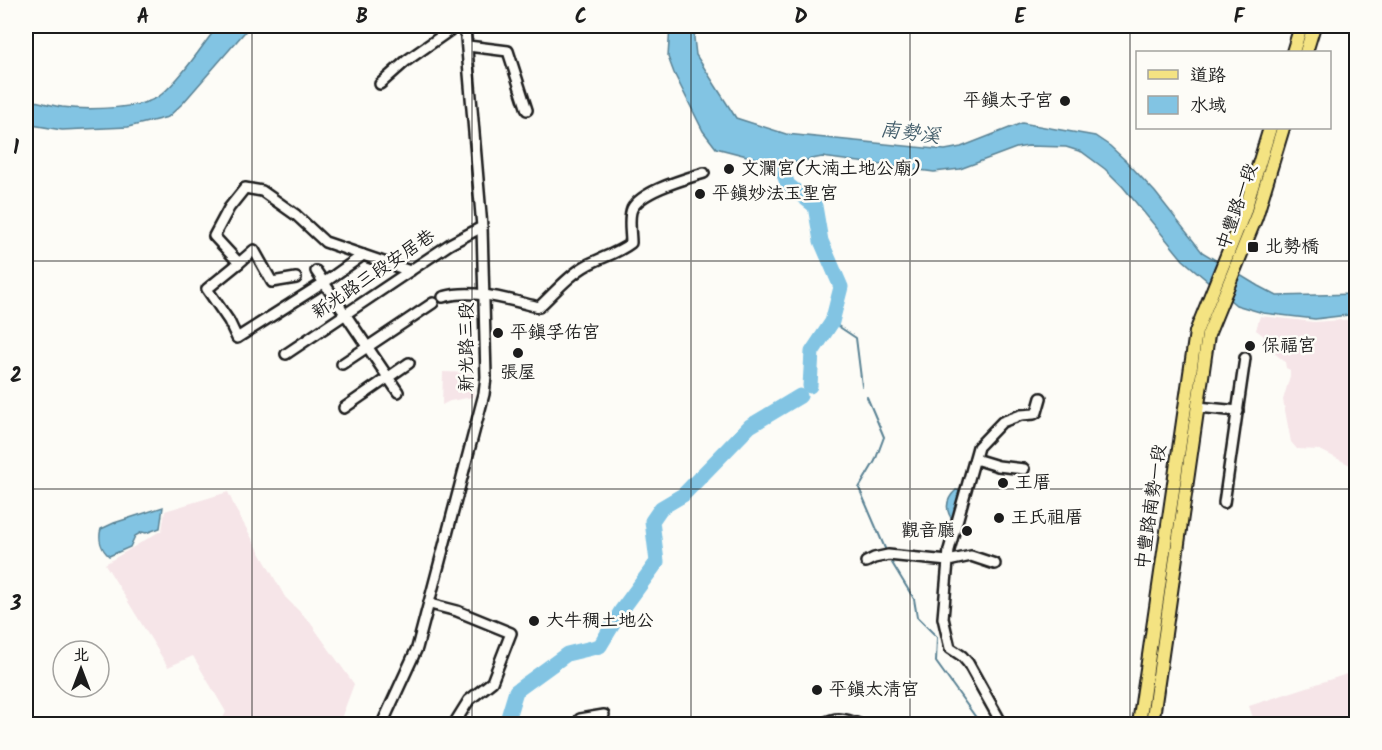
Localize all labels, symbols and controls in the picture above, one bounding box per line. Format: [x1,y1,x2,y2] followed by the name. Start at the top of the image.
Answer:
[137,2,149,34] text: A
[356,2,368,34] text: B
[575,2,587,34] text: C
[794,2,808,34] text: D
[1014,2,1026,34] text: E
[1234,2,1246,34] text: F
[1136,51,1331,129] legend
[1190,62,1226,91] text: 道路
[963,87,1053,116] place label: 平鎮太子宮
[1190,92,1226,121] text: 水域
[1058,94,1072,108] marker: 平鎮太子宮
[878,114,943,154] water label: 南勢溪
[13,133,19,165] text: 1
[741,155,921,184] place label: 文瀾宮(大湳土地公廟)
[1210,160,1266,254] street label: 中豐路一段
[722,162,736,176] marker: 文瀾宮(大湳土地公廟)
[712,180,838,209] place label: 平鎮妙法玉聖宮
[693,187,707,201] marker: 平鎮妙法玉聖宮
[306,223,442,327] street label: 新光路三段安居巷
[1265,233,1319,262] place label: 北勢橋
[1246,240,1260,254] marker: 北勢橋
[453,302,482,392] street label: 新光路三段
[510,319,600,348] place label: 平鎮孚佑宮
[491,326,505,340] marker: 平鎮孚佑宮
[1262,332,1316,361] place label: 保福宮
[1243,339,1257,353] marker: 保福宮
[511,346,525,360] marker: 張屋
[500,359,536,388] place label: 張屋
[10,361,22,393] text: 2
[1129,443,1175,571] street label: 中豐路南勢一段
[1015,469,1051,498] place label: 王厝
[996,476,1010,490] marker: 王厝
[1011,504,1083,533] place label: 王氏祖厝
[992,511,1006,525] marker: 王氏祖厝
[901,517,955,546] place label: 觀音廳
[960,524,974,538] marker: 觀音廳
[10,589,22,621] text: 3
[546,607,654,636] place label: 大牛稠土地公
[527,614,541,628] marker: 大牛稠土地公
[51,639,111,699] north arrow
[73,643,89,668] text: 北
[829,676,919,705] place label: 平鎮太清宮
[810,683,824,697] marker: 平鎮太清宮

